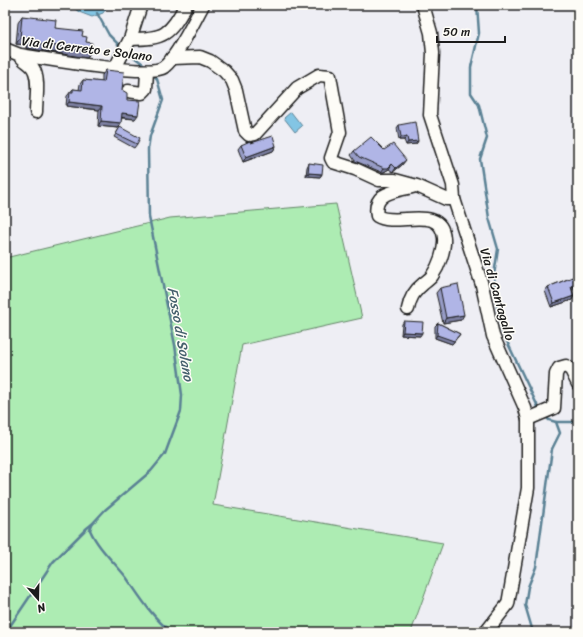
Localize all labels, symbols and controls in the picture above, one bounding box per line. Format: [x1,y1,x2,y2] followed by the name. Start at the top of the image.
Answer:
[437,18,505,44] scale bar
[443,21,470,43] text: 50 m
[20,29,154,68] street label: Via di Cerreto e Solano
[473,245,522,344] street label: Via di Cantagallo
[160,285,201,384] water label: Fosso di Solano
[18,579,58,619] north arrow
[34,597,49,618] text: N

